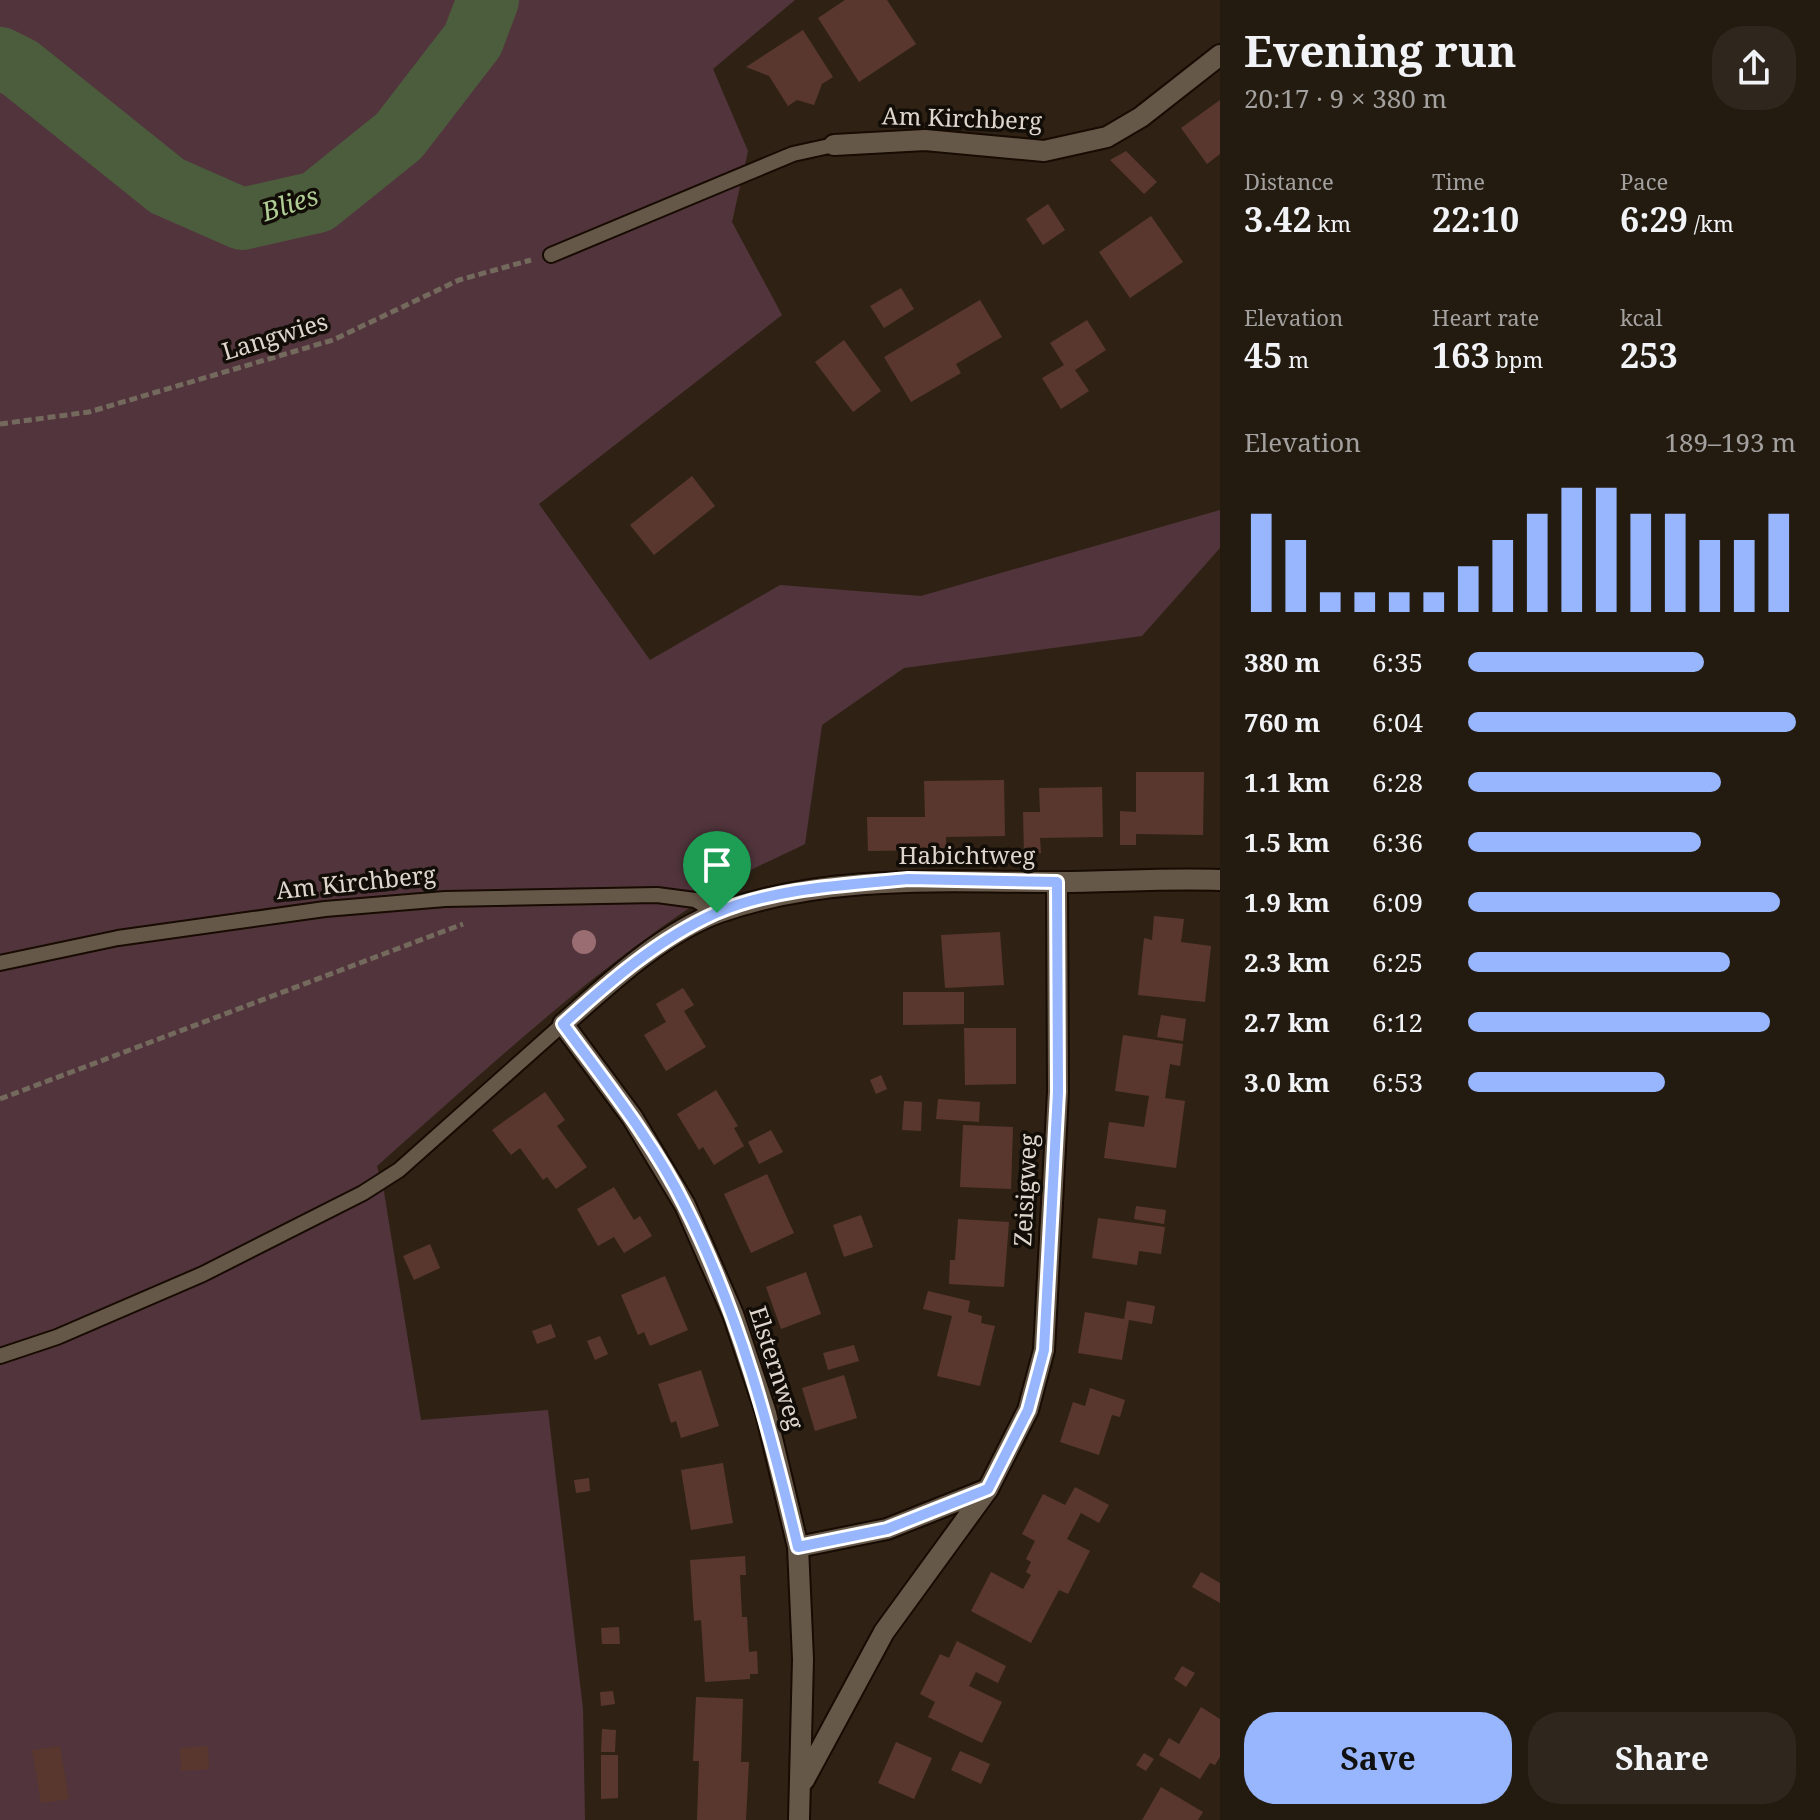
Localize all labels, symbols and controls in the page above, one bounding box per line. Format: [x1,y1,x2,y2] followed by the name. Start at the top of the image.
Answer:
[1244,20,1517,80] text: Evening run
[1712,26,1796,110] button: share
[1244,80,1447,116] text: 20:17 · 9 × 380 m
[881,98,1043,137] street label: Am Kirchberg
[1244,166,1334,196] text: Distance
[1432,166,1485,196] text: Time
[1620,166,1668,196] text: Pace
[256,177,323,229] water label: Blies
[1244,196,1312,242] text: 3.42
[1432,196,1519,242] text: 22:10
[1620,196,1688,242] text: 6:29
[1312,208,1351,238] text: km
[1688,208,1734,238] text: /km
[1244,302,1343,332] text: Elevation
[1432,302,1539,332] text: Heart rate
[1620,302,1662,332] text: kcal
[218,304,331,367] street label: Langwies
[1244,332,1282,378] text: 45
[1432,332,1490,378] text: 163
[1620,332,1678,378] text: 253
[1282,344,1309,374] text: m
[1490,344,1543,374] text: bpm
[1244,424,1361,460] text: Elevation
[1664,424,1796,460] text: 189–193 m
[1244,644,1320,680] text: 380 m
[1372,644,1423,680] text: 6:35
[1244,704,1320,740] text: 760 m
[1372,704,1423,740] text: 6:04
[1244,764,1330,800] text: 1.1 km
[1372,764,1423,800] text: 6:28
[1244,824,1330,860] text: 1.5 km
[1372,824,1423,860] text: 6:36
[683,831,751,913] pin
[899,838,1036,871] street label: Habichtweg
[695,843,739,887] icon: arrive
[274,857,437,906] street label: Am Kirchberg
[1244,884,1330,920] text: 1.9 km
[1372,884,1423,920] text: 6:09
[1244,944,1330,980] text: 2.3 km
[1372,944,1423,980] text: 6:25
[1244,1004,1330,1040] text: 2.7 km
[1372,1004,1423,1040] text: 6:12
[1244,1064,1330,1100] text: 3.0 km
[1372,1064,1423,1100] text: 6:53
[1005,1133,1044,1247] street label: Zeisigweg
[742,1302,813,1433] street label: Elsternweg
[1244,1712,1512,1804] button: Save
[1528,1712,1796,1804] button: Share

